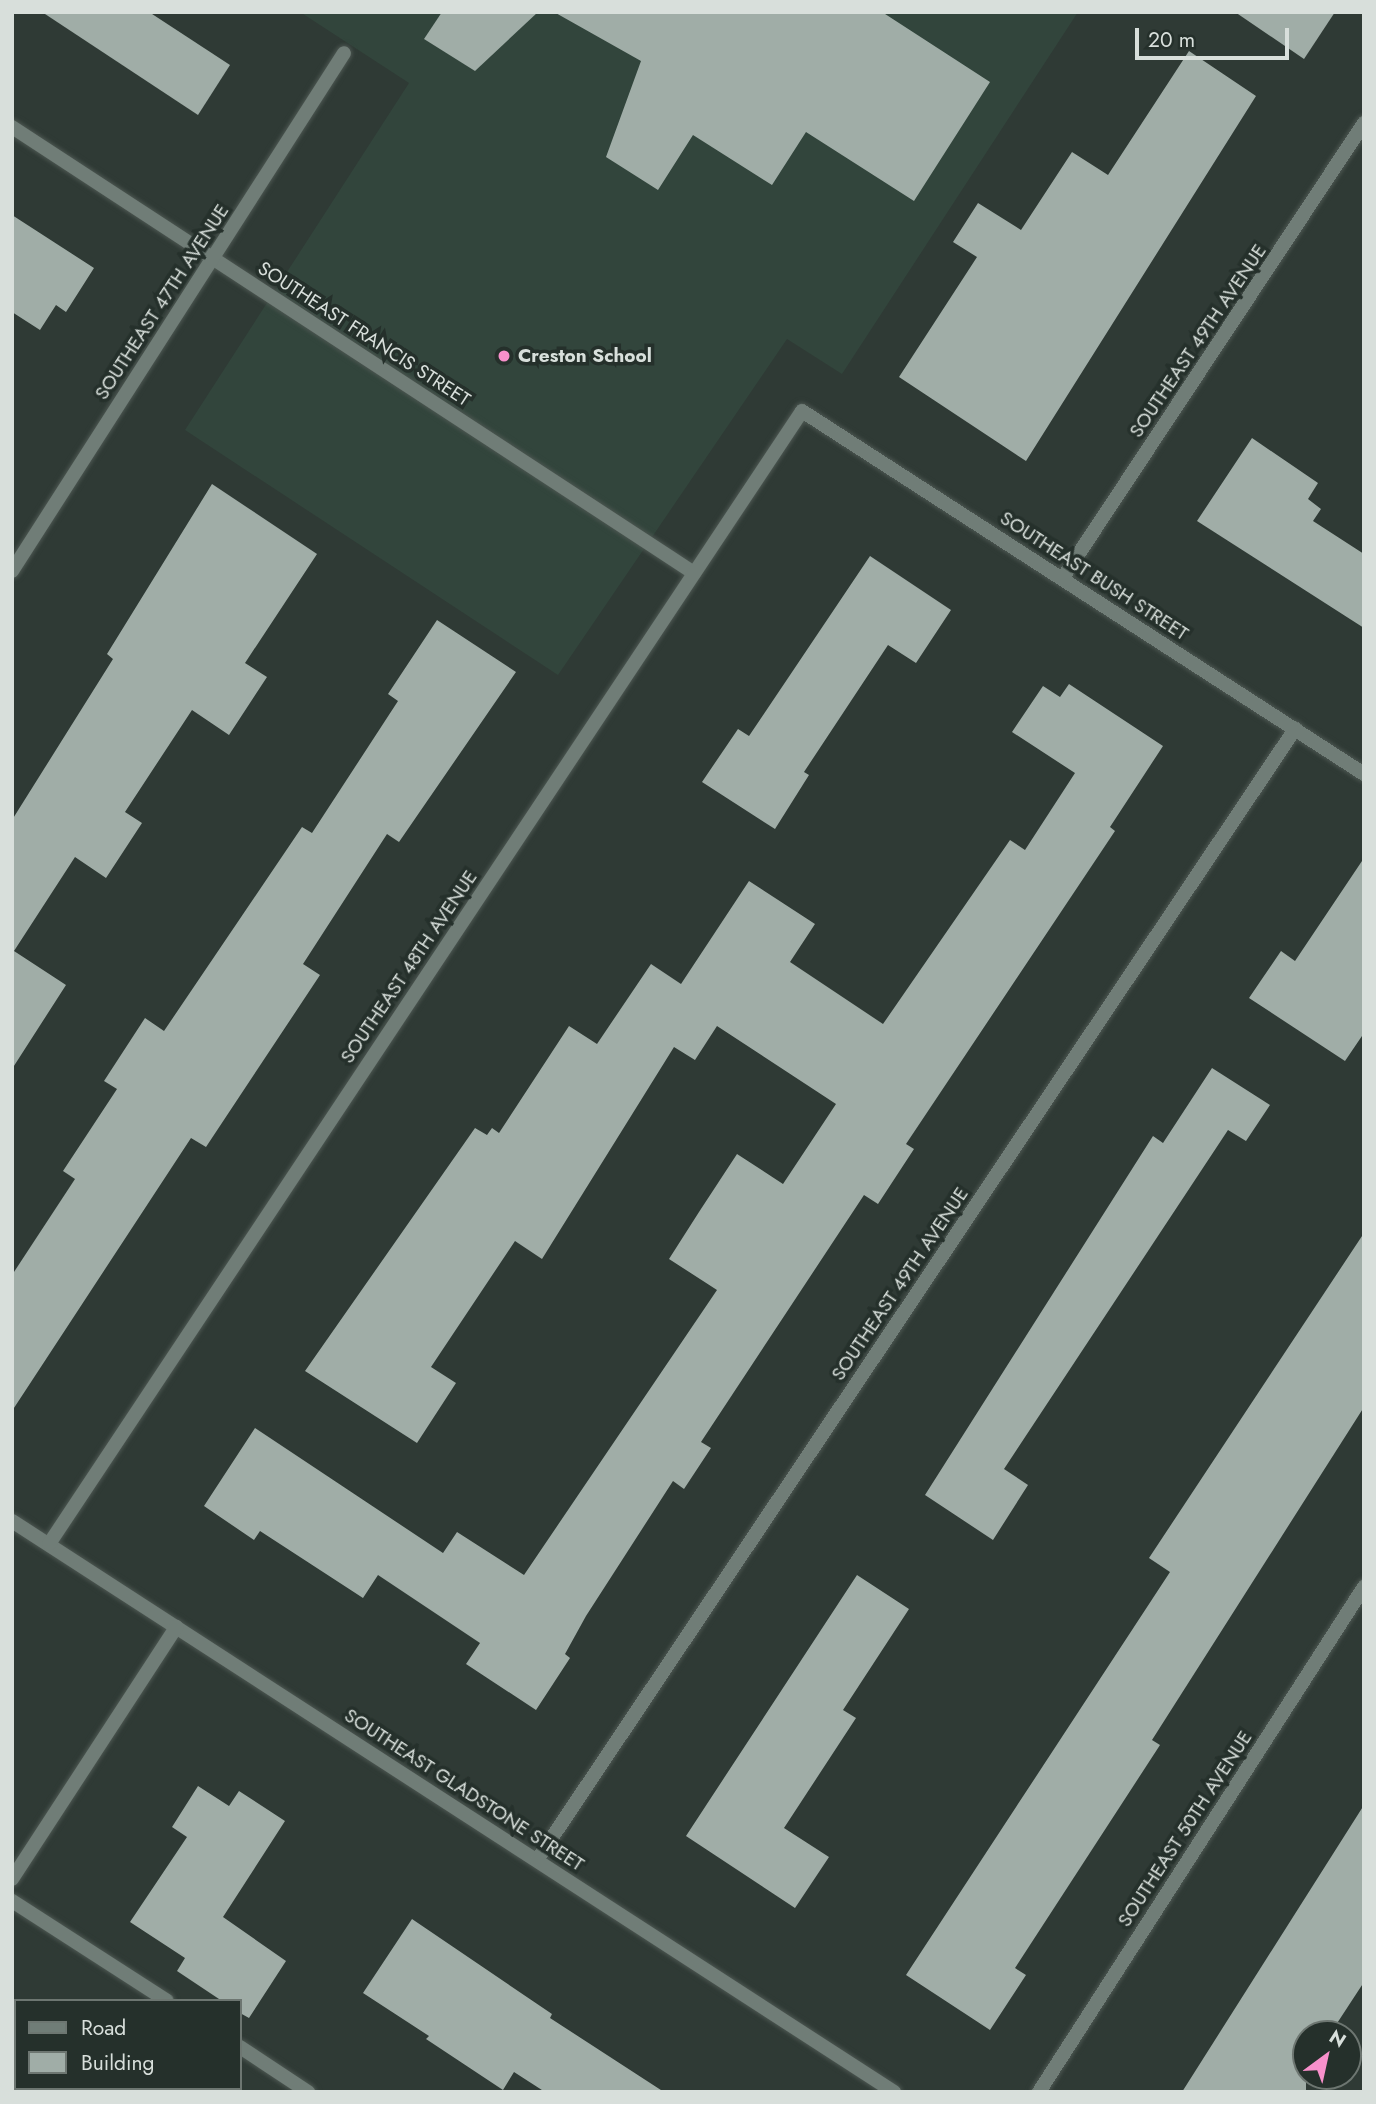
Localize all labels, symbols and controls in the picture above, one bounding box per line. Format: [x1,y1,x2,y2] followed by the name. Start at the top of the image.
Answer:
[1138,14,1292,58] scale bar
[1148,25,1195,55] text: 20 m
[90,200,234,404] street label: SOUTHEAST 47TH AVENUE
[1125,240,1271,442] street label: SOUTHEAST 49TH AVENUE
[254,257,474,411] street label: SOUTHEAST FRANCIS STREET
[518,345,652,367] place label: Creston School
[496,348,512,364] marker: Creston School
[996,507,1192,645] street label: SOUTHEAST BUSH STREET
[336,866,482,1068] street label: SOUTHEAST 48TH AVENUE
[827,1183,973,1385] street label: SOUTHEAST 49TH AVENUE
[340,1704,588,1876] street label: SOUTHEAST GLADSTONE STREET
[1113,1727,1257,1931] street label: SOUTHEAST 50TH AVENUE
[14,1999,242,2090] legend
[81,2013,126,2043] text: Road
[1292,2020,1362,2090] north arrow
[1324,2023,1351,2054] text: N
[81,2048,154,2078] text: Building

